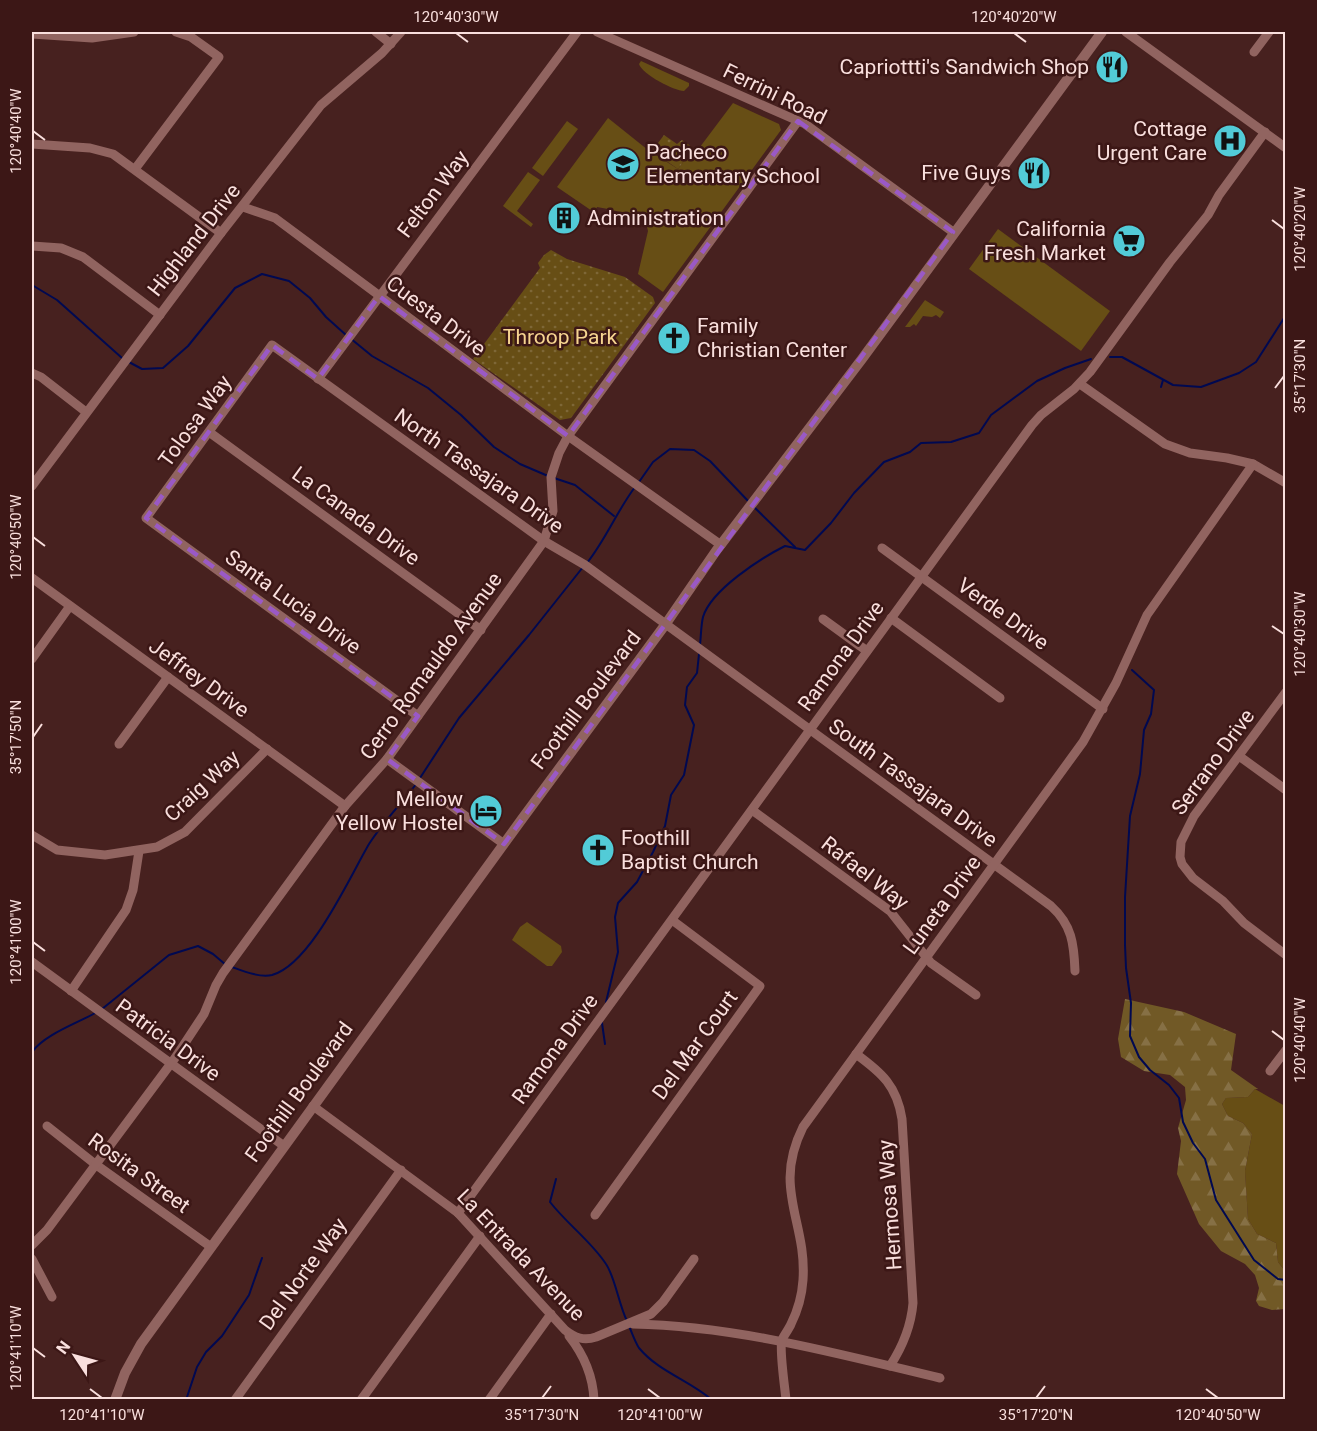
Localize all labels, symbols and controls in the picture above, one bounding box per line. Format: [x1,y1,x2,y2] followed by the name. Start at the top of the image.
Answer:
[413,8,499,26] text: 120°40'30"W
[971,8,1057,26] text: 120°40'20"W
[1094,49,1130,85] restaurant icon: Capriottti's Sandwich Shop
[840,55,1089,79] place label: Capriottti's Sandwich Shop
[719,59,831,129] street label: Ferrini Road
[7,88,25,174] text: 120°40'40"W
[1097,117,1207,165] place label: Cottage Urgent Care
[1212,123,1248,159] hospital icon: Cottage Urgent Care
[646,140,820,188] place label: Pacheco Elementary School
[393,146,473,242] street label: Felton Way
[605,146,641,182] school or university icon: Pacheco Elementary School
[1016,155,1052,191] restaurant icon: Five Guys
[921,161,1011,185] place label: Five Guys
[143,179,245,301] street label: Highland Drive
[1291,186,1309,272] text: 120°40'20"W
[546,200,582,236] building icon: Administration
[587,206,724,230] place label: Administration
[984,217,1106,265] place label: California Fresh Market
[1111,223,1147,259] supermarket icon: California Fresh Market
[382,271,490,361] street label: Cuesta Drive
[697,314,847,362] place label: Family Christian Center
[656,320,692,356] church icon: Family Christian Center
[503,325,617,349] park label: Throop Park
[1291,339,1309,413] text: 35°17'30"N
[154,370,236,472] street label: Tolosa Way
[390,404,568,538] street label: North Tassajara Drive
[288,462,424,570] street label: La Canada Drive
[7,494,25,580] text: 120°40'50"W
[221,545,365,659] street label: Santa Lucia Drive
[355,568,507,764] street label: Cerro Romauldo Avenue
[953,573,1053,655] street label: Verde Drive
[1291,591,1309,677] text: 120°40'30"W
[793,596,889,716] street label: Ramona Drive
[526,626,646,774] street label: Foothill Boulevard
[144,634,254,722] street label: Jeffrey Drive
[7,700,25,774] text: 35°17'50"N
[1167,704,1259,820] street label: Serrano Drive
[824,714,1002,852] street label: South Tassajara Drive
[160,745,244,827] street label: Craig Way
[336,787,463,835] place label: Mellow Yellow Hostel
[468,793,504,829] hotel icon: Mellow Yellow Hostel
[621,826,758,874] place label: Foothill Baptist Church
[580,832,616,868] church icon: Foothill Baptist Church
[817,832,913,915] street label: Rafael Way
[898,851,986,959] street label: Luneta Drive
[7,899,25,985] text: 120°41'00"W
[647,986,743,1104] street label: Del Mar Court
[507,989,603,1109] street label: Ramona Drive
[111,994,225,1086] street label: Patricia Drive
[1291,997,1309,1083] text: 120°40'40"W
[240,1017,358,1167] street label: Foothill Boulevard
[84,1128,195,1218] street label: Rosita Street
[873,1139,907,1271] street label: Hermosa Way
[452,1184,590,1326] street label: La Entrada Avenue
[254,1213,352,1335] street label: Del Norte Way
[7,1305,25,1391] text: 120°41'10"W
[45,1326,105,1386] north arrow
[52,1337,74,1358] text: N
[59,1406,145,1424] text: 120°41'10"W
[505,1406,579,1424] text: 35°17'30"N
[617,1406,703,1424] text: 120°41'00"W
[999,1406,1073,1424] text: 35°17'20"N
[1175,1406,1261,1424] text: 120°40'50"W

